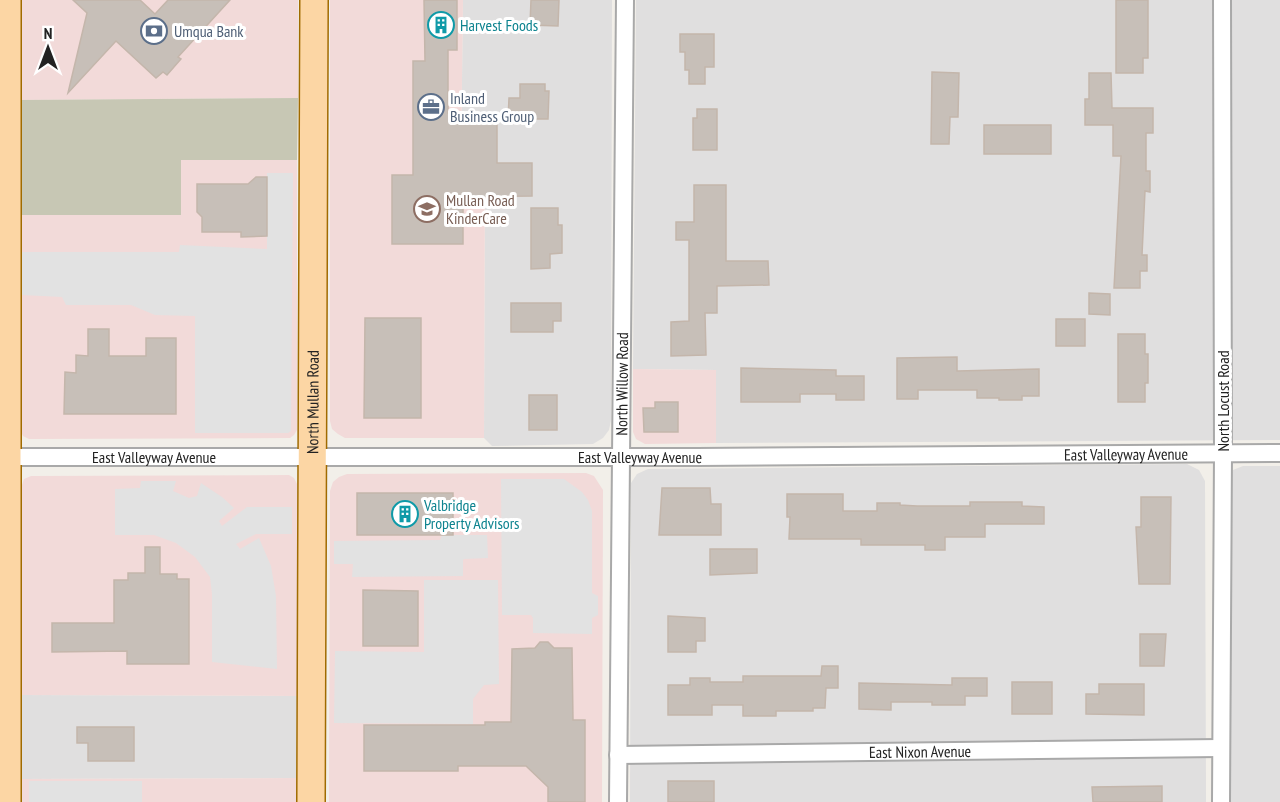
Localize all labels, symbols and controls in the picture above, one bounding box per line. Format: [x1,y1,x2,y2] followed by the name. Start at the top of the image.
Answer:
[426,10,456,40] building icon: Harvest Foods
[460,15,538,35] place label: Harvest Foods
[139,16,169,46] bank icon: Umqua Bank
[18,18,78,78] north arrow
[174,21,244,41] place label: Umqua Bank
[44,23,52,43] text: N
[450,88,534,126] place label: Inland Business Group
[416,92,446,122] office icon: Inland Business Group
[446,190,515,228] place label: Mullan Road KinderCare
[412,194,442,224] school or university icon: Mullan Road KinderCare
[611,332,632,436] street label: North Willow Road
[302,350,323,454] street label: North Mullan Road
[1213,350,1233,452] street label: North Locust Road
[1064,444,1188,464] street label: East Valleyway Avenue
[92,447,216,467] street label: East Valleyway Avenue
[578,447,702,467] street label: East Valleyway Avenue
[423,495,520,533] place label: Valbridge Property Advisors
[390,499,420,529] building icon: Valbridge Property Advisors
[869,741,971,762] street label: East Nixon Avenue

